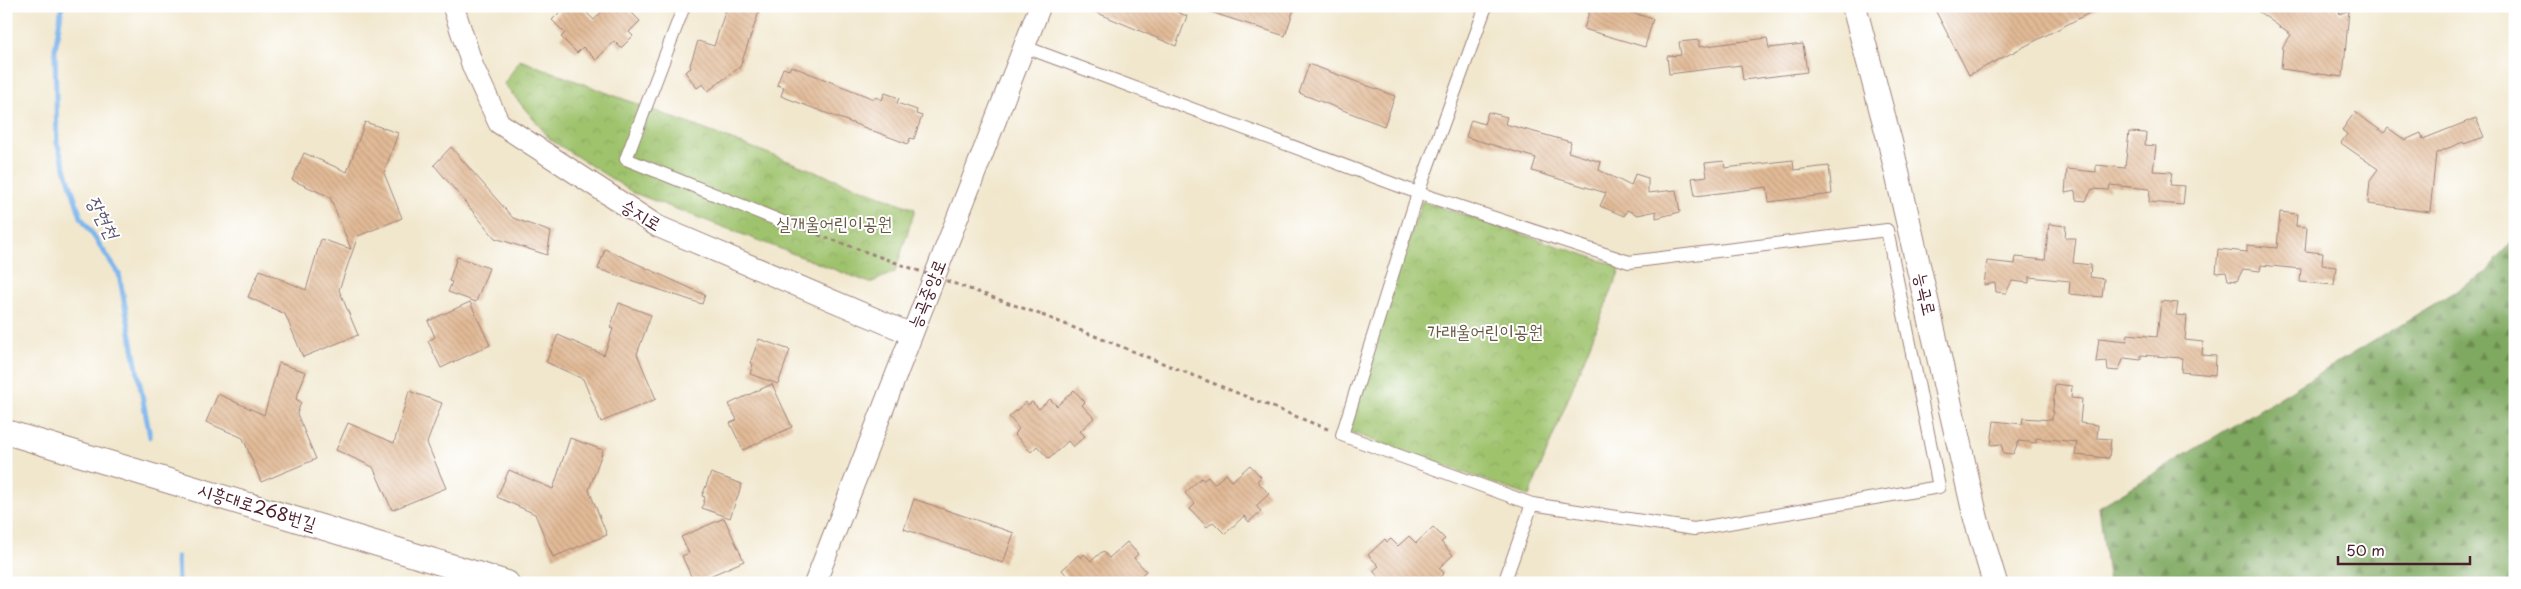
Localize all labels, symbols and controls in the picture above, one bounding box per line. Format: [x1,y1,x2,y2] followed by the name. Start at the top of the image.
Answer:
[81,190,128,245] water label: 장현천
[616,191,667,236] street label: 승지로
[776,209,892,236] park label: 실개울어린이공원
[900,255,952,332] street label: 능곡중앙로
[1908,269,1945,318] street label: 능곡로
[1427,317,1543,344] park label: 가래울어린이공원
[195,475,321,537] street label: 시흥대로268번길
[2338,534,2471,566] scale bar
[2346,538,2385,561] text: 50 m

